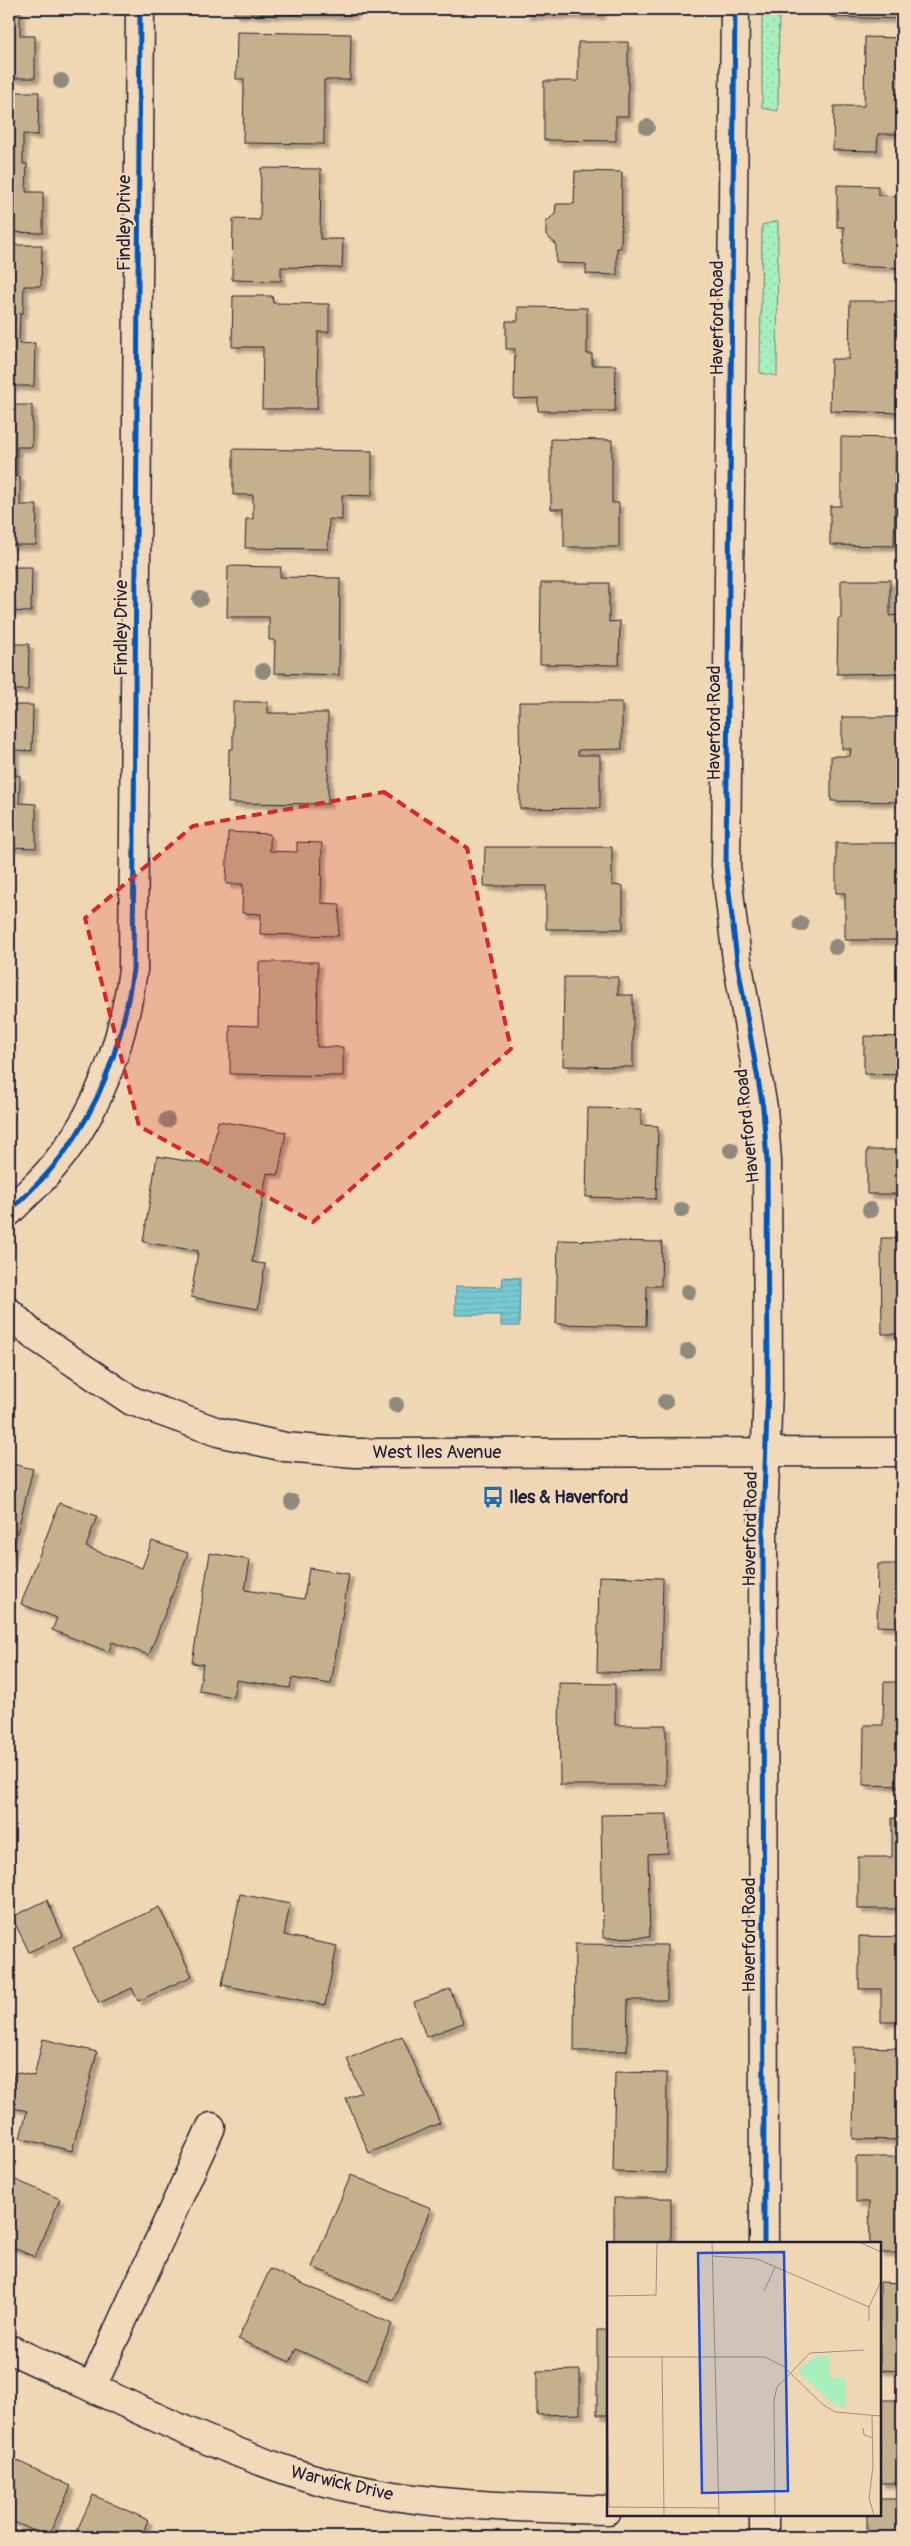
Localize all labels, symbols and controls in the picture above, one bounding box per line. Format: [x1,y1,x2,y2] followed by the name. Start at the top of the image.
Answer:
[113,175,136,271] street label: Findley Drive
[706,260,729,376] street label: Haverford Road
[110,580,133,676] street label: Findley Drive
[703,665,726,781] street label: Haverford Road
[730,1067,765,1184] street label: Haverford Road
[373,1441,502,1464] street label: West Iles Avenue
[738,1471,763,1587] street label: Haverford Road
[480,1484,506,1510] bus stop icon: Iles & Haverford
[509,1486,628,1509] place label: Iles & Haverford
[738,1877,761,1993] street label: Haverford Road
[607,2242,881,2516] inset map
[288,2461,396,2506] street label: Warwick Drive

